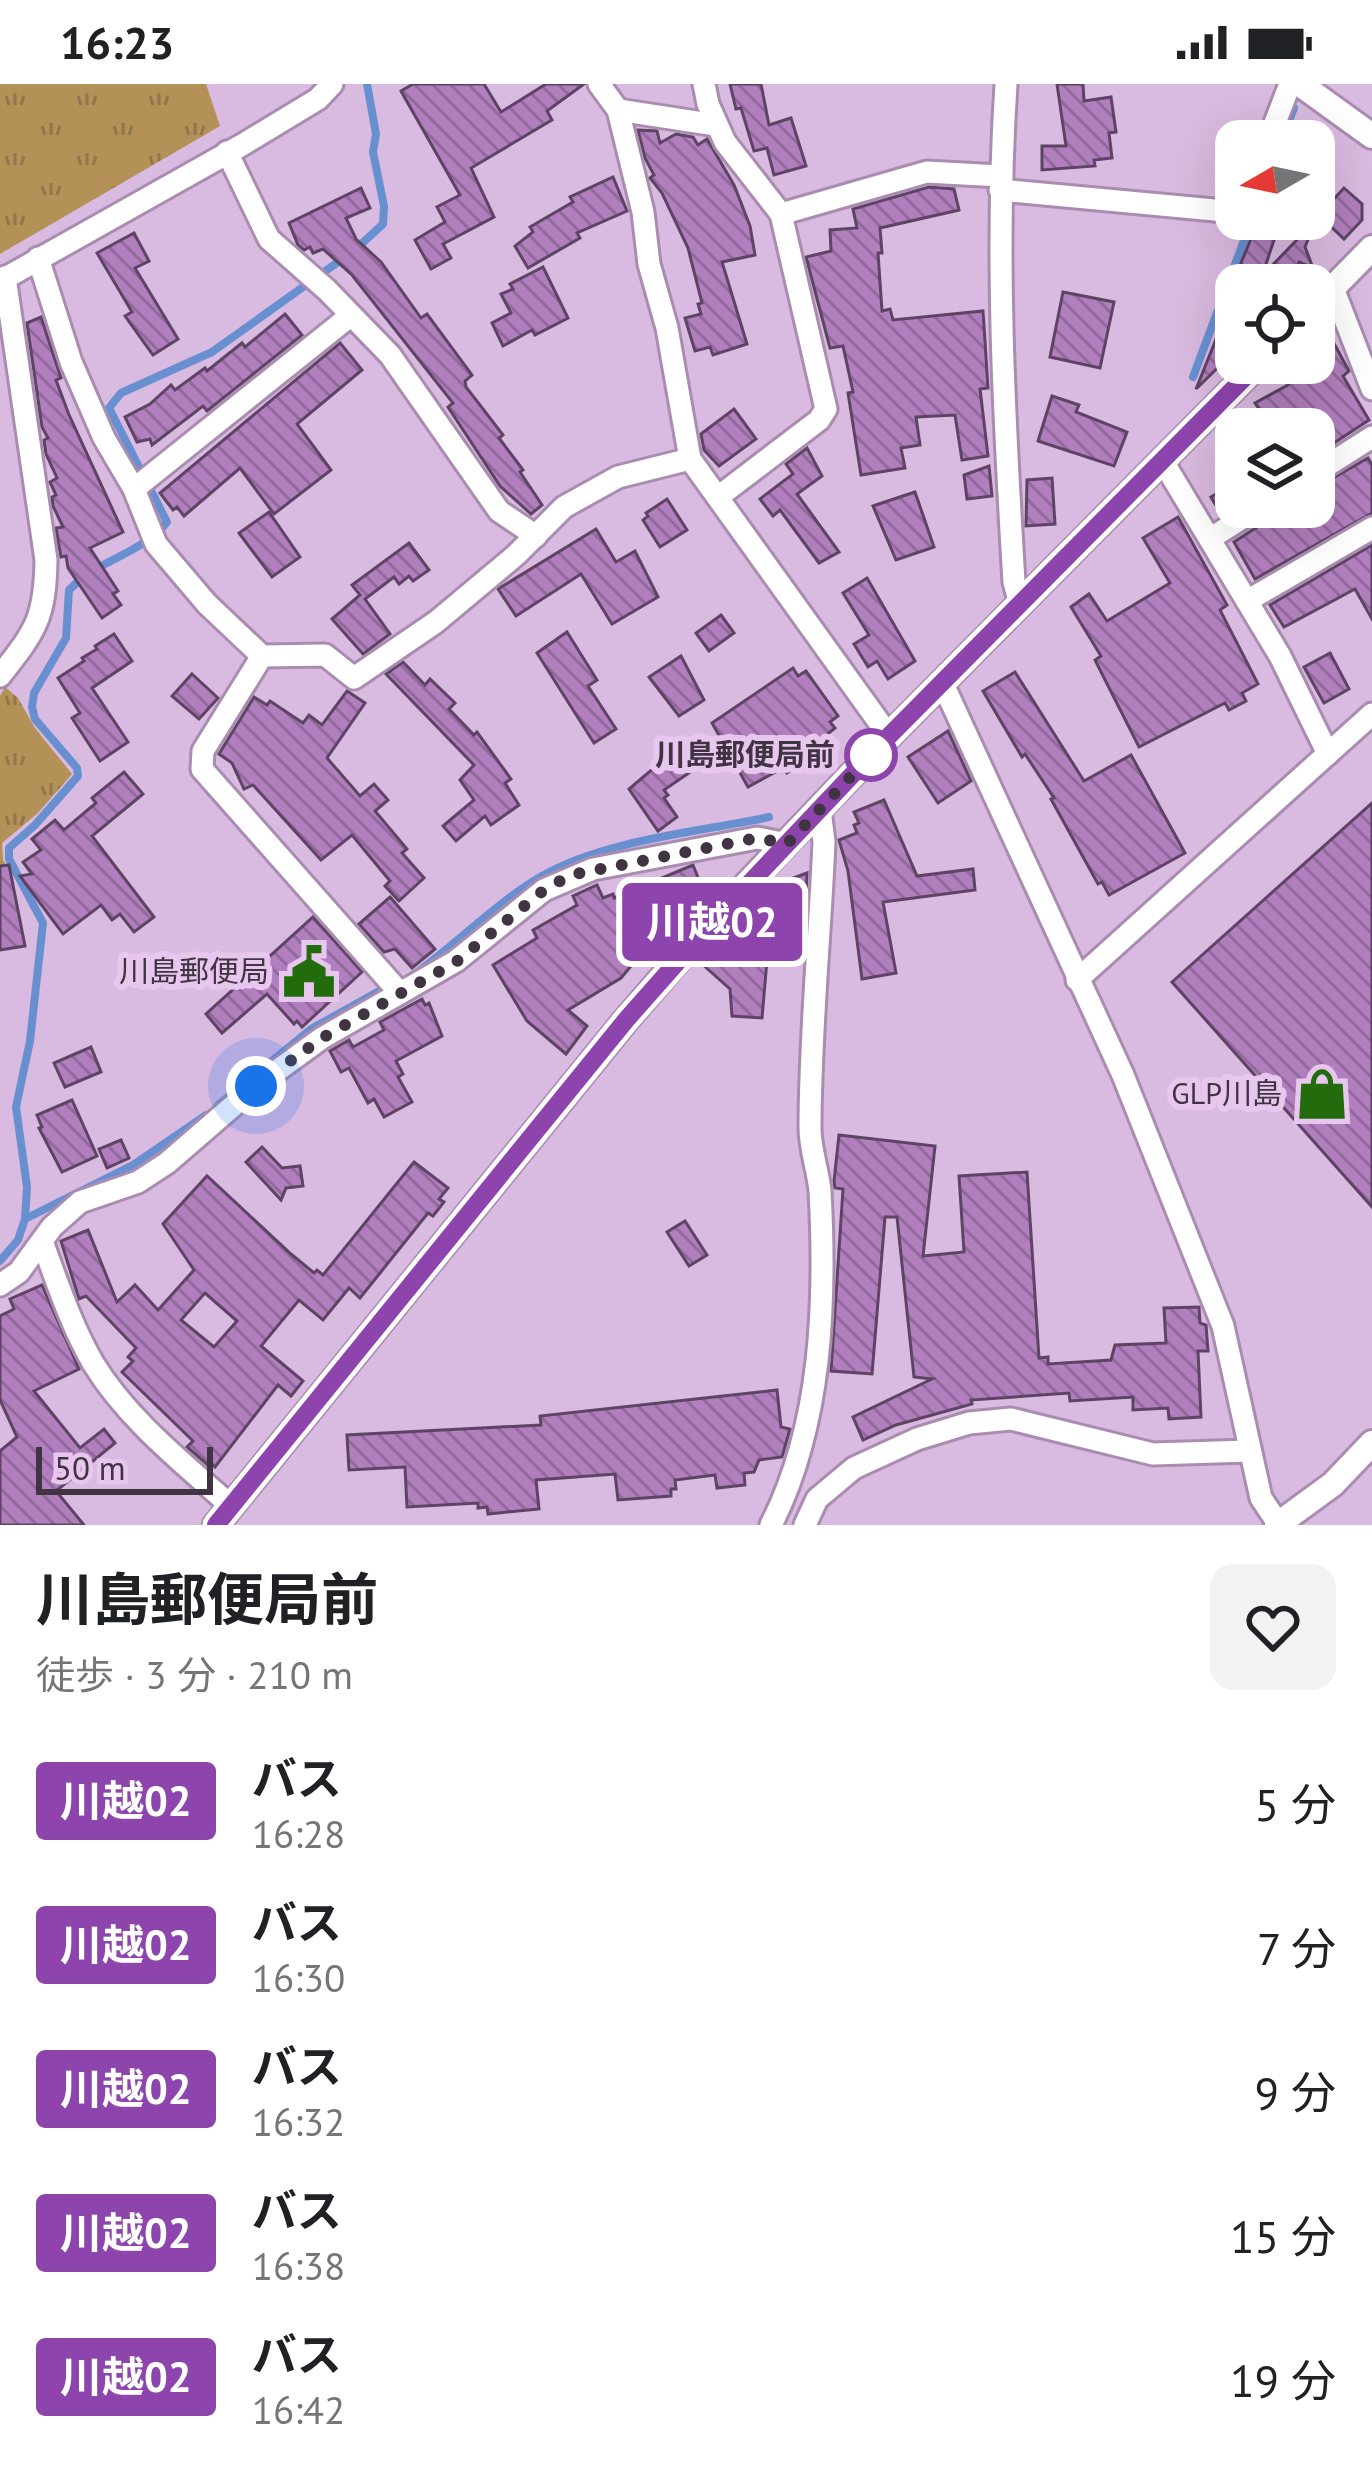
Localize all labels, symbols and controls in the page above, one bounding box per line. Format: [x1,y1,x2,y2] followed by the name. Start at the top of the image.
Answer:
[60,13,174,71] text: 16:23
[1215,120,1335,240] north arrow
[1215,120,1335,528] map controls
[1215,264,1335,384] button: locate
[1215,408,1335,528] button: layers
[846,730,896,780] marker: 川島郵便局前
[655,734,835,773] place label: 川島郵便局前
[628,883,796,961] line badge: 川越02
[646,894,778,949] text: 川越02
[280,943,338,1001] public building icon: 川島郵便局
[119,951,269,990] place label: 川島郵便局
[226,1056,286,1116] your location
[1293,1065,1351,1123] shop icon: GLP川島
[1171,1073,1282,1112] place label: GLP川島
[36,1441,213,1494] scale bar
[54,1446,126,1489] text: 50 m
[36,1562,378,1636] text: 川島郵便局前
[1210,1564,1336,1690] button: heart
[36,1649,353,1700] text: 徒歩 · 3 分 · 210 m
[252,1749,342,1807] text: バス
[60,1773,192,1828] text: 川越02
[1254,1775,1336,1833] text: 5 分
[252,1808,345,1859] text: 16:28
[252,1893,342,1951] text: バス
[60,1917,192,1972] text: 川越02
[1257,1919,1336,1977] text: 7 分
[252,1952,345,2003] text: 16:30
[252,2037,342,2095] text: バス
[60,2061,192,2116] text: 川越02
[1254,2063,1336,2121] text: 9 分
[252,2096,345,2147] text: 16:32
[252,2181,342,2239] text: バス
[60,2205,192,2260] text: 川越02
[1230,2207,1336,2265] text: 15 分
[252,2240,345,2291] text: 16:38
[252,2325,342,2383] text: バス
[60,2349,192,2404] text: 川越02
[1230,2351,1336,2409] text: 19 分
[252,2384,345,2435] text: 16:42

